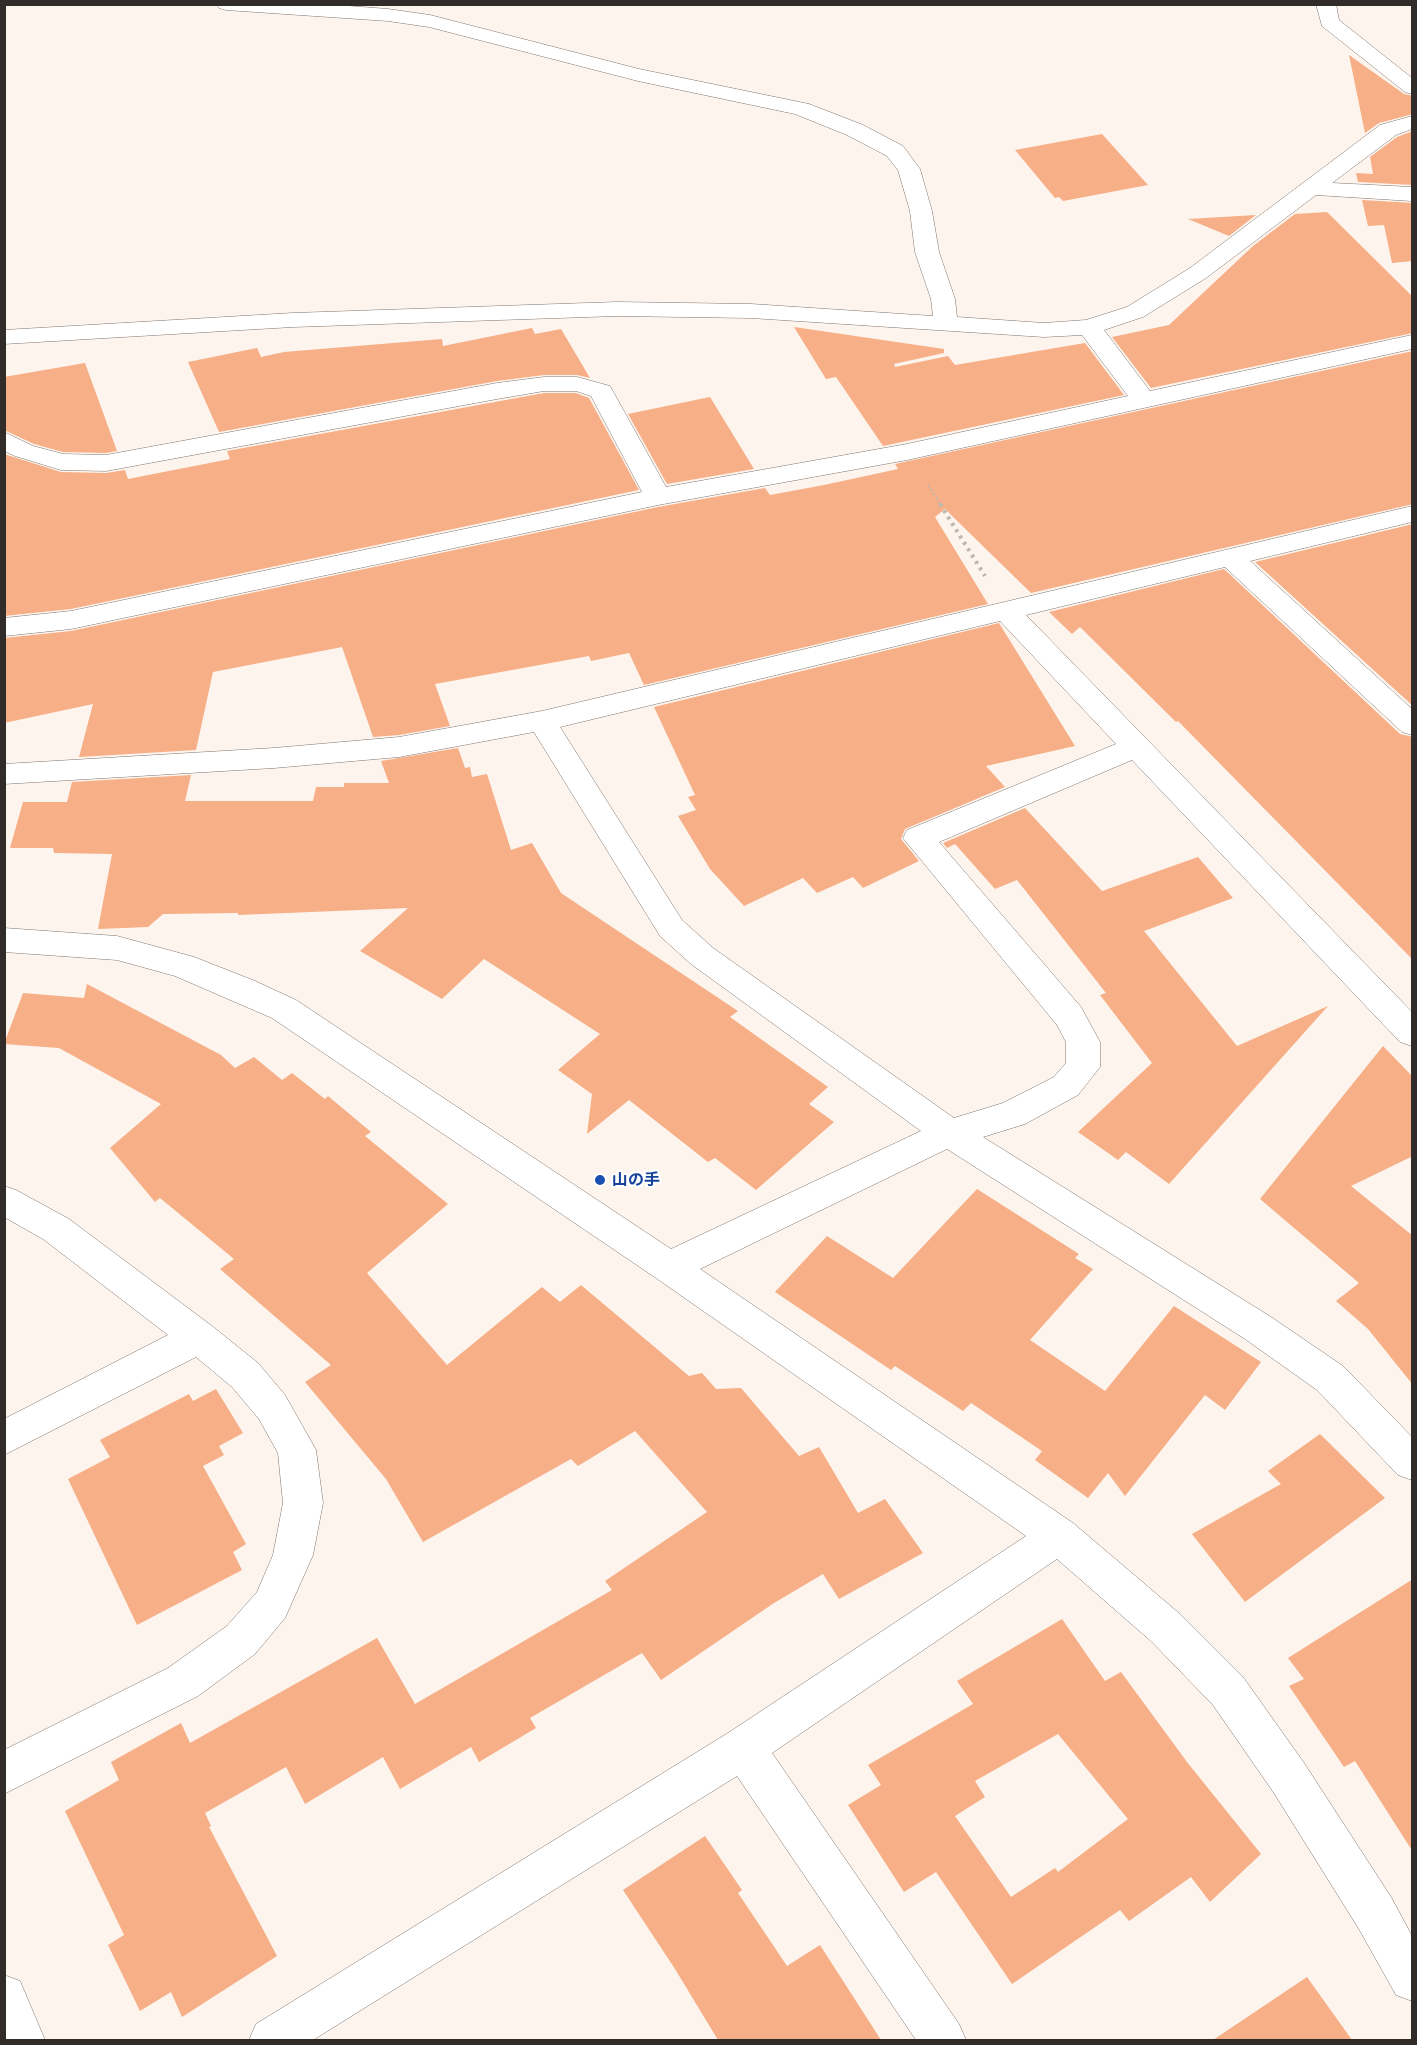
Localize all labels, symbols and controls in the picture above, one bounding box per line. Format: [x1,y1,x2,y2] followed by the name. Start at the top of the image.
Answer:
[612,1170,660,1190] place label: 山の手
[593,1173,607,1187] marker: 山の手

